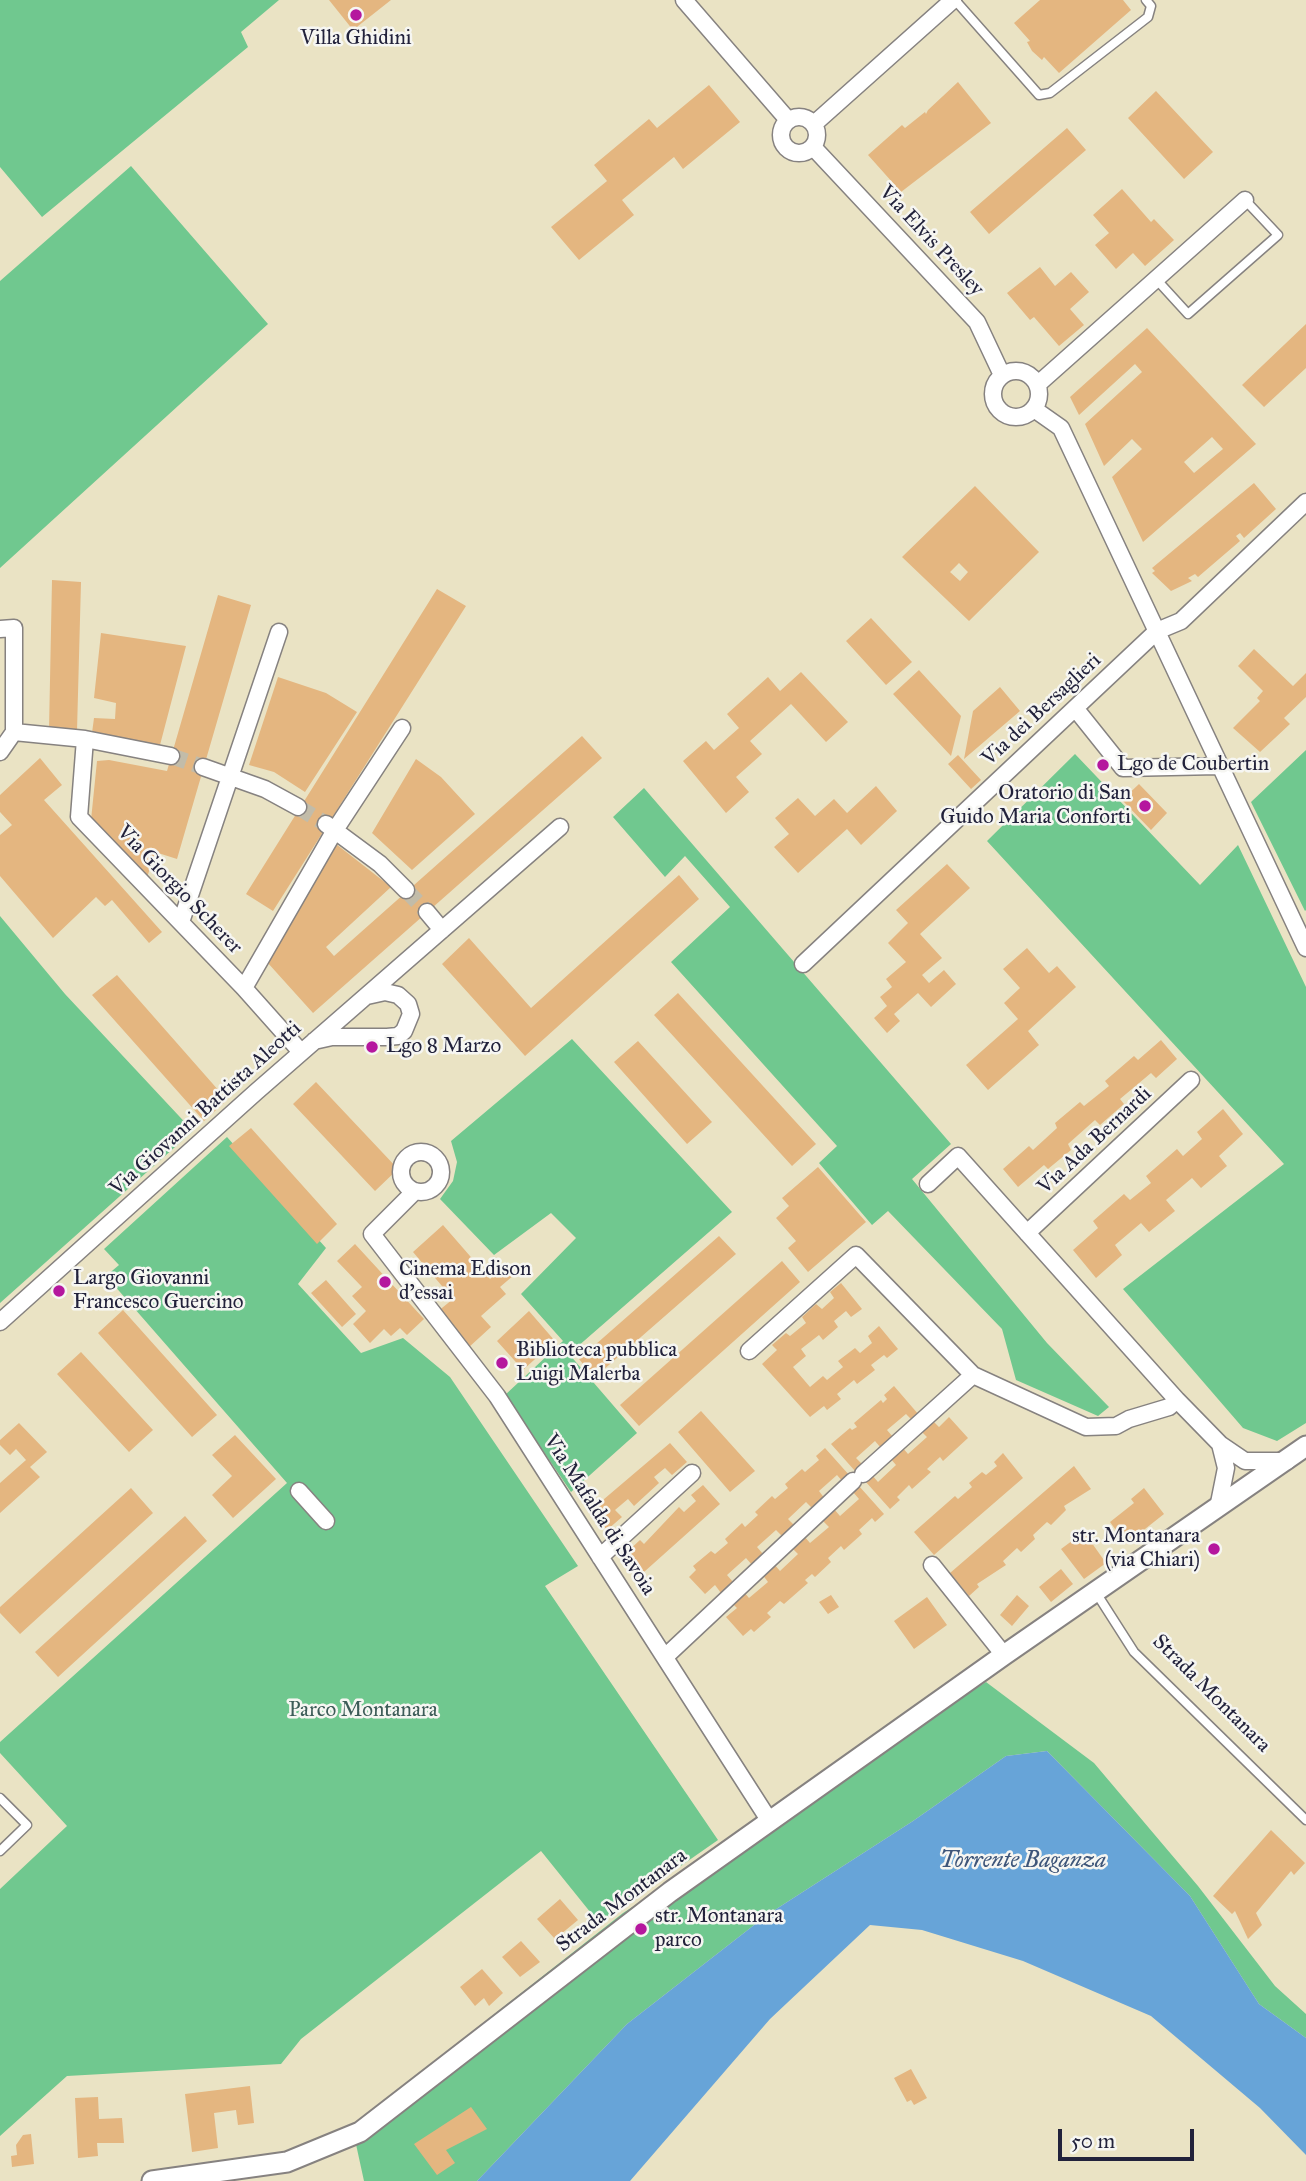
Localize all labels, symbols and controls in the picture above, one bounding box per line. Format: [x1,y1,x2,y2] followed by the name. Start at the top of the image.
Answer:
[348,7,364,23] marker: Villa Ghidini
[300,26,412,52] place label: Villa Ghidini
[873,180,989,302] street label: Via Elvis Presley
[977,648,1107,772] street label: Via dei Bersaglieri
[1117,752,1269,778] place label: Lgo de Coubertin
[1095,757,1111,773] marker: Lgo de Coubertin
[940,781,1131,831] place label: Oratorio di San Guido Maria Conforti
[1137,798,1153,814] marker: Oratorio di San Guido Maria Conforti
[111,820,247,960] street label: Via Giorgio Scherer
[105,1016,307,1202] street label: Via Giovanni Battista Aleotti
[386,1034,501,1060] place label: Lgo 8 Marzo
[364,1039,380,1055] marker: Lgo 8 Marzo
[1033,1082,1157,1200] street label: Via Ada Bernardi
[399,1257,531,1307] place label: Cinema Edison d'essai
[73,1266,244,1316] place label: Largo Giovanni Francesco Guercino
[377,1274,393,1290] marker: Cinema Edison d'essai
[51,1283,67,1299] marker: Largo Giovanni Francesco Guercino
[516,1338,677,1388] place label: Biblioteca pubblica Luigi Malerba
[494,1355,510,1371] marker: Biblioteca pubblica Luigi Malerba
[538,1430,660,1600] street label: Via Mafalda di Savoia
[1072,1524,1200,1574] place label: str. Montanara (via Chiari)
[1206,1541,1222,1557] marker: str. Montanara (via Chiari)
[1147,1630,1275,1758] street label: Strada Montanara
[288,1698,438,1724] park label: Parco Montanara
[552,1844,692,1958] street label: Strada Montanara
[940,1847,1106,1875] water label: Torrente Baganza
[655,1904,783,1954] place label: str. Montanara parco
[633,1921,649,1937] marker: str. Montanara parco
[1061,2114,1198,2158] scale bar
[1071,2128,1115,2154] text: 50 m

